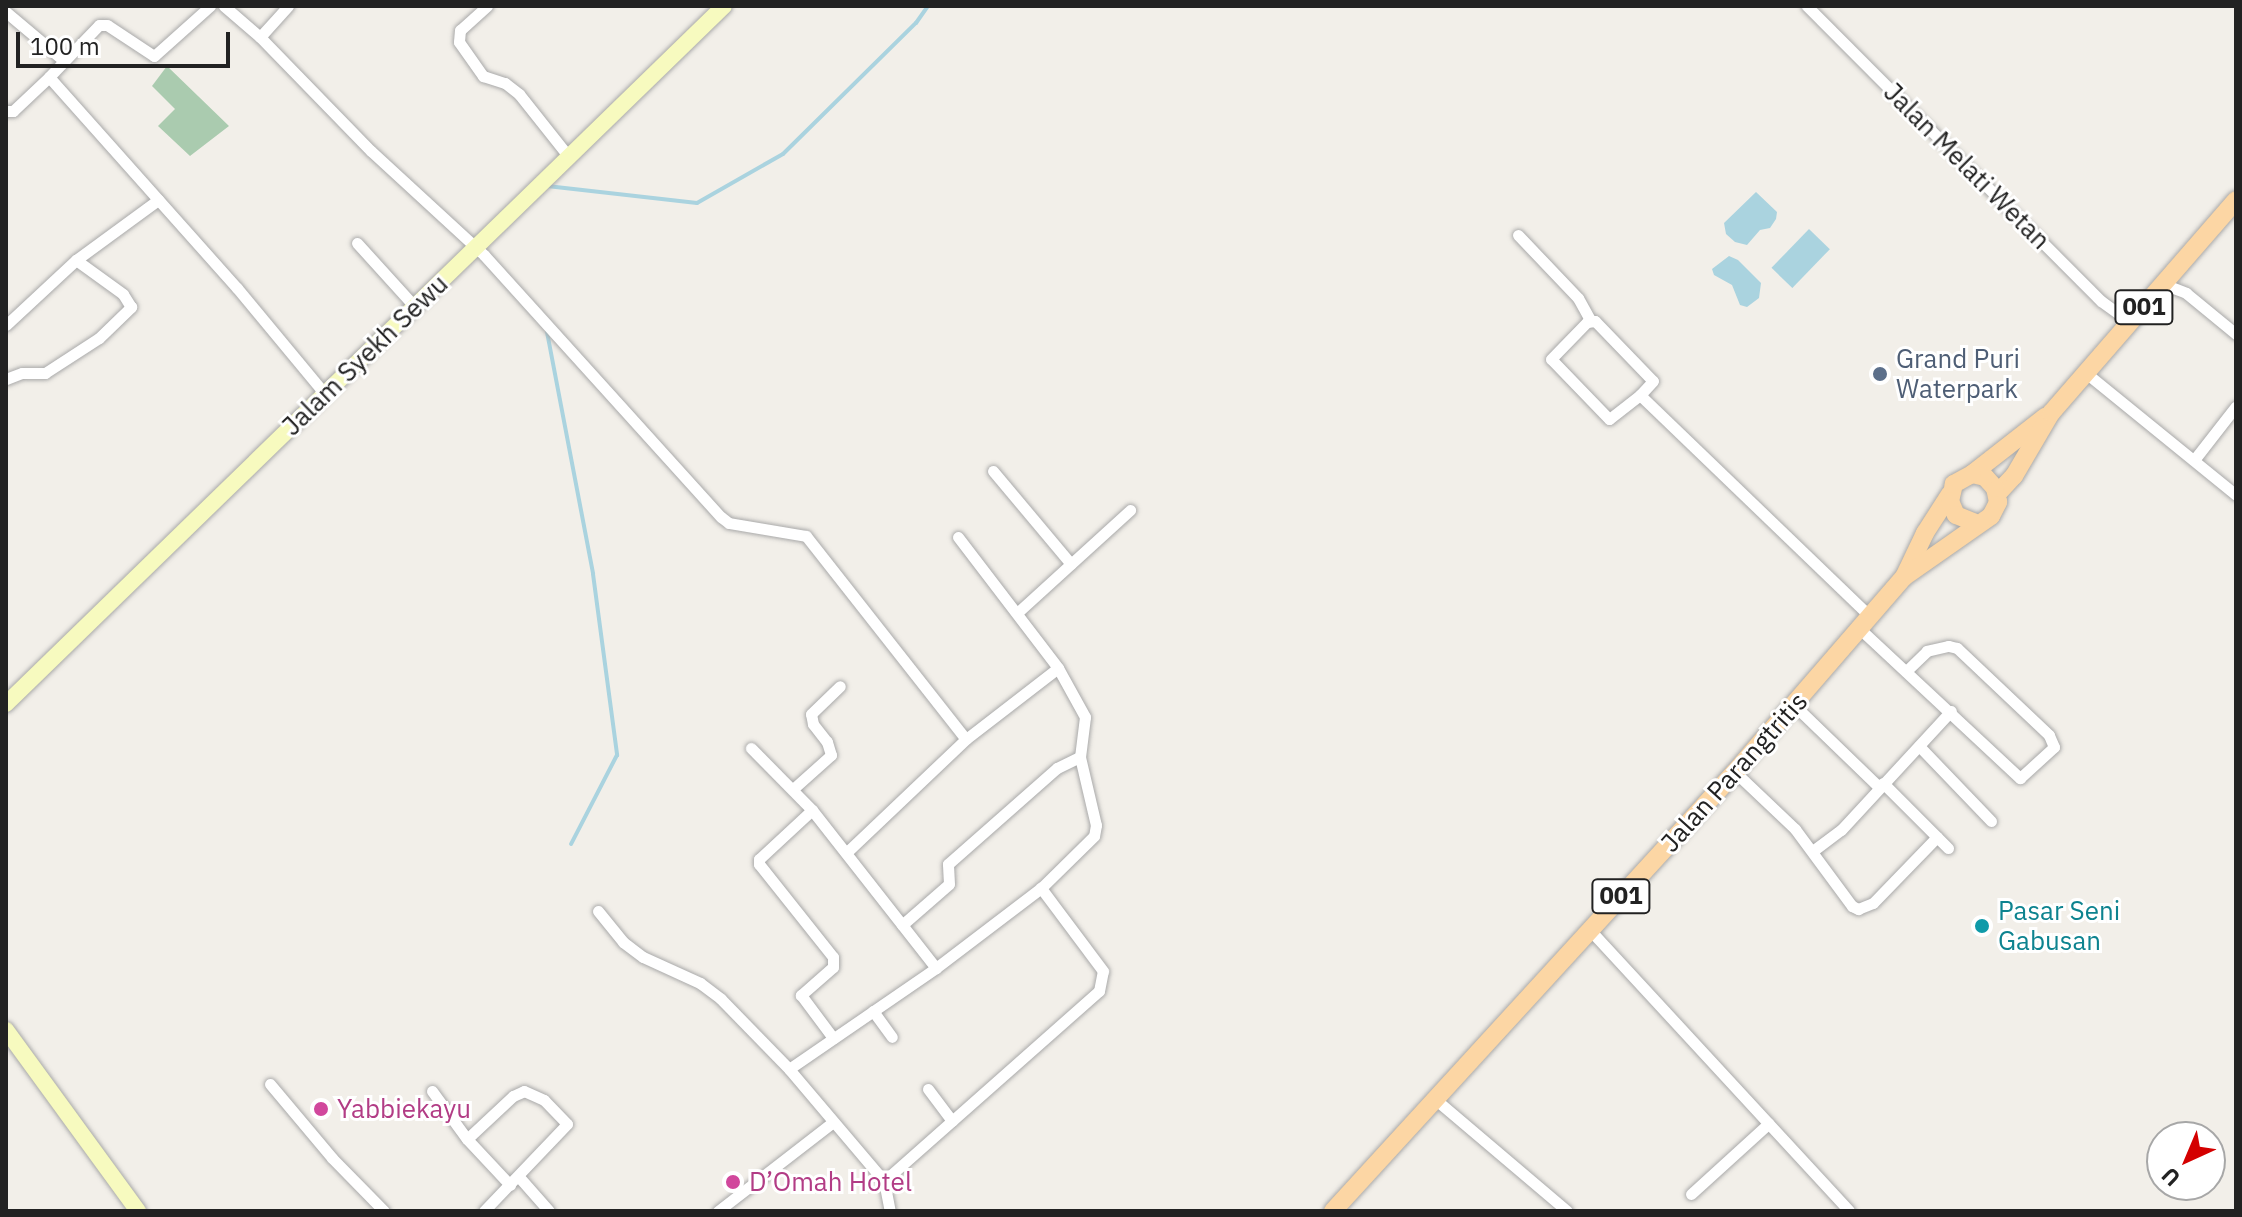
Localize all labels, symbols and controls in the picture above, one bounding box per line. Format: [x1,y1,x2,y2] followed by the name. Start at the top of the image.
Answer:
[20,16,234,66] scale bar
[30,30,100,62] text: 100 m
[1878,77,2056,255] street label: Jalan Melati Wetan
[276,268,454,442] street label: Jalam Syekh Sewu
[2114,287,2174,327] road number: 001
[1896,343,2020,404] place label: Grand Puri Waterpark
[1871,365,1889,383] marker: Grand Puri Waterpark
[1654,686,1814,858] street label: Jalan Parangtritis
[1591,876,1651,916] road number: 001
[1998,895,2120,956] place label: Pasar Seni Gabusan
[1973,917,1991,935] marker: Pasar Seni Gabusan
[337,1093,471,1125] place label: Yabbiekayu
[312,1100,330,1118] marker: Yabbiekayu
[2146,1121,2226,1201] north arrow
[2155,1161,2186,1193] text: U
[749,1166,912,1198] place label: D’Omah Hotel
[724,1173,742,1191] marker: D’Omah Hotel

